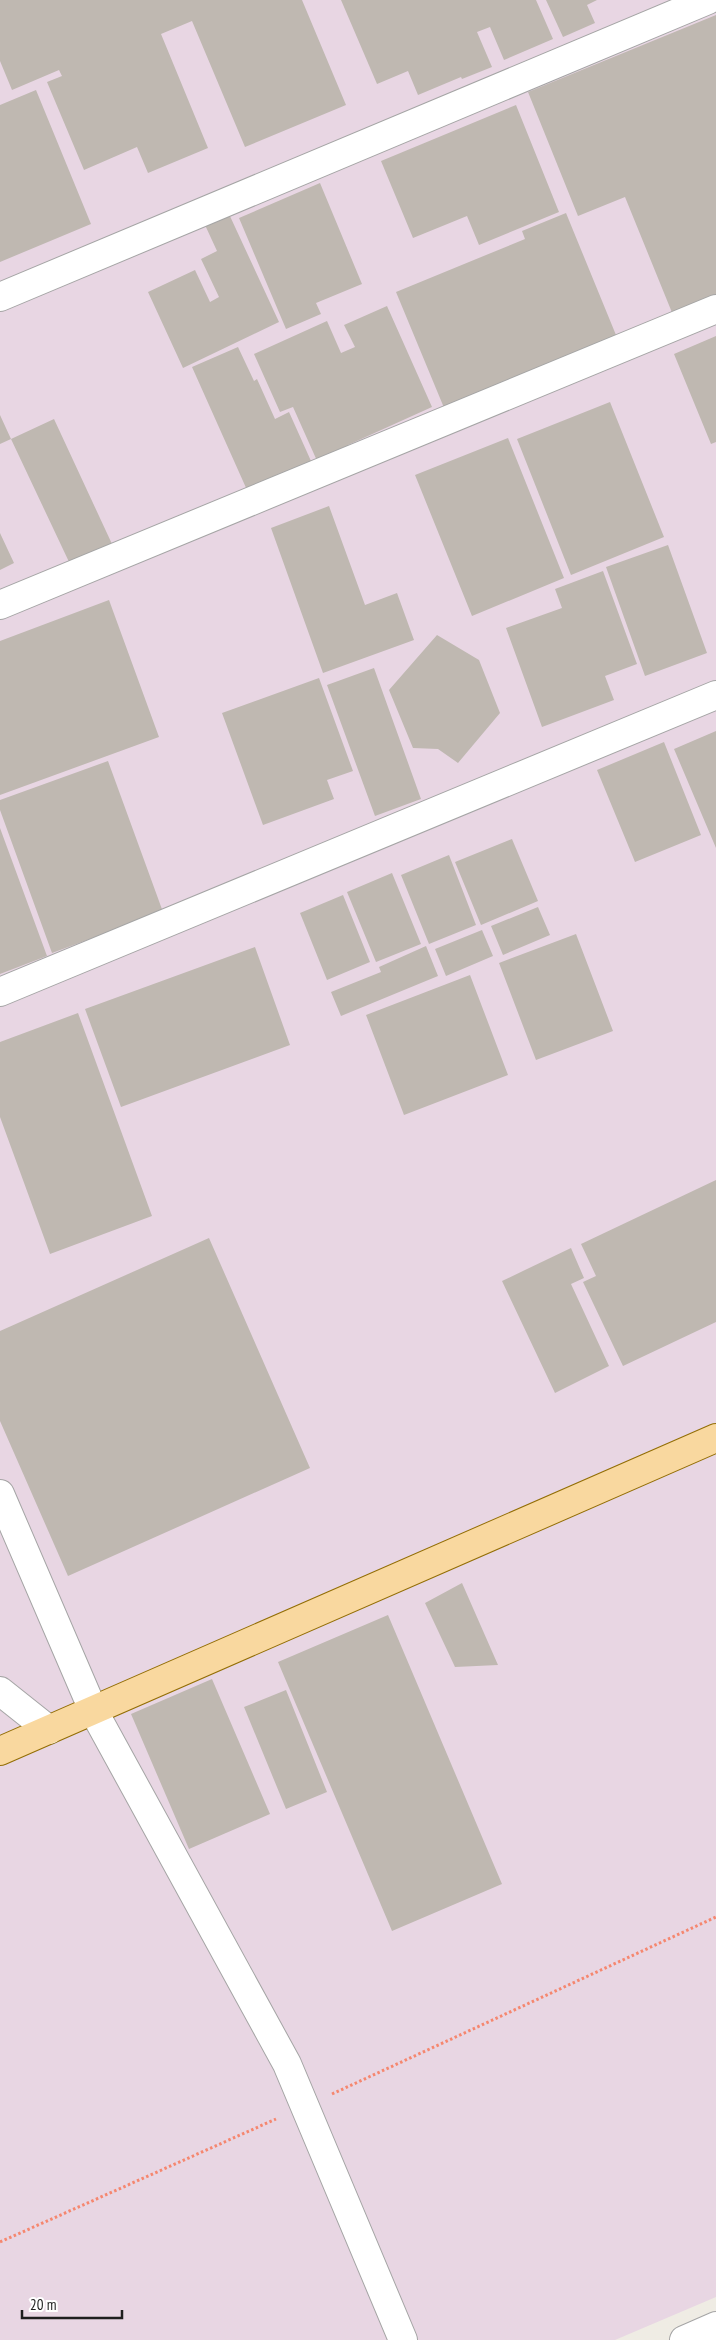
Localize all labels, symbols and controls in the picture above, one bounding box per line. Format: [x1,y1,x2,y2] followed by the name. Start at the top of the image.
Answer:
[22,2288,122,2320] scale bar
[30,2295,56,2314] text: 20 m

